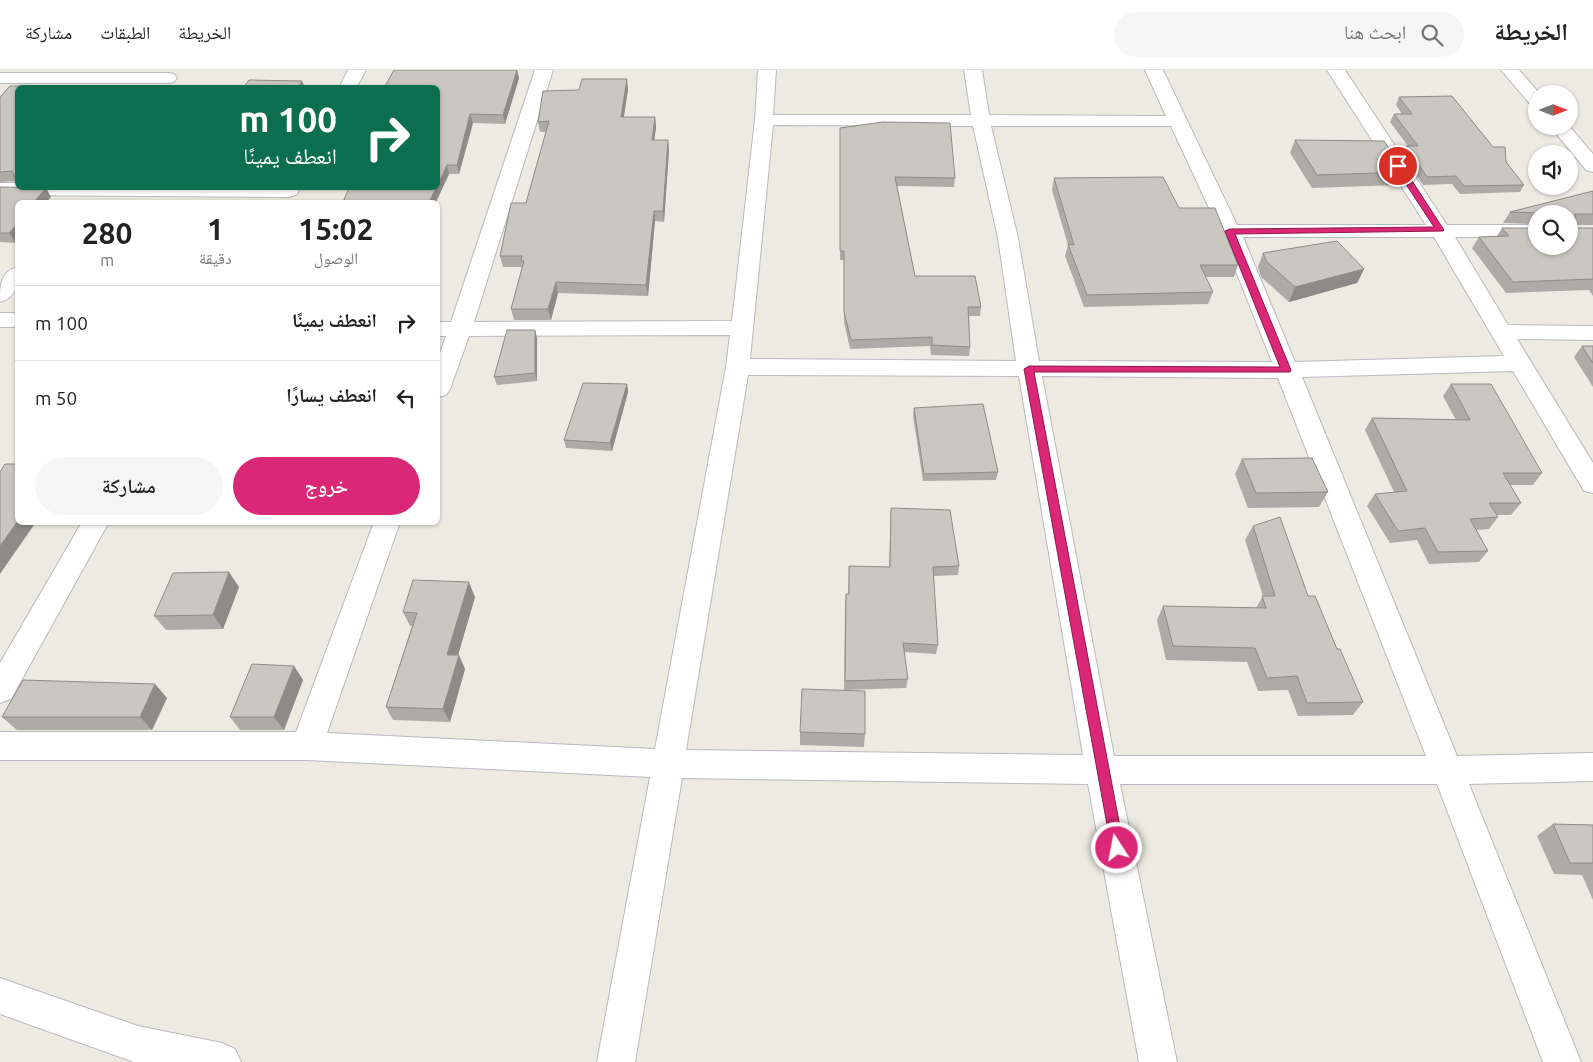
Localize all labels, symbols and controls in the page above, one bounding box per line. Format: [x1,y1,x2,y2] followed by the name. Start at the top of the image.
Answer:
[1114,12,1464,57] search box
[1494,18,1568,45] text: الخريطة
[1344,21,1406,43] text: ابحث هنا
[1418,21,1446,49] icon: search
[25,22,72,42] text: مشاركة
[100,22,150,42] text: الطبقات
[178,22,231,42] text: الخريطة
[1528,85,1578,135] north arrow
[1528,85,1578,255] map controls
[239,99,337,139] text: 100 m
[355,105,420,170] icon: right
[243,143,337,168] text: انعطف يمينًا
[1377,145,1419,187] pin
[1528,145,1578,195] button: sound
[1384,152,1412,180] icon: arrive
[1528,205,1578,255] button: search
[207,212,224,246] text: 1
[298,212,373,246] text: 15:02
[82,216,132,250] text: 280
[199,249,232,267] text: دقيقة
[314,249,358,267] text: الوصول
[100,251,114,269] text: m
[292,309,377,331] text: انعطف يمينًا
[392,309,420,337] icon: right
[35,312,88,334] text: 100 m
[286,384,377,406] text: انعطف يسارًا
[392,384,420,412] icon: left
[35,387,77,409] text: 50 m
[35,457,223,515] button: مشاركة
[233,457,420,515] button: خروج
[1090,821,1142,873] position arrow

